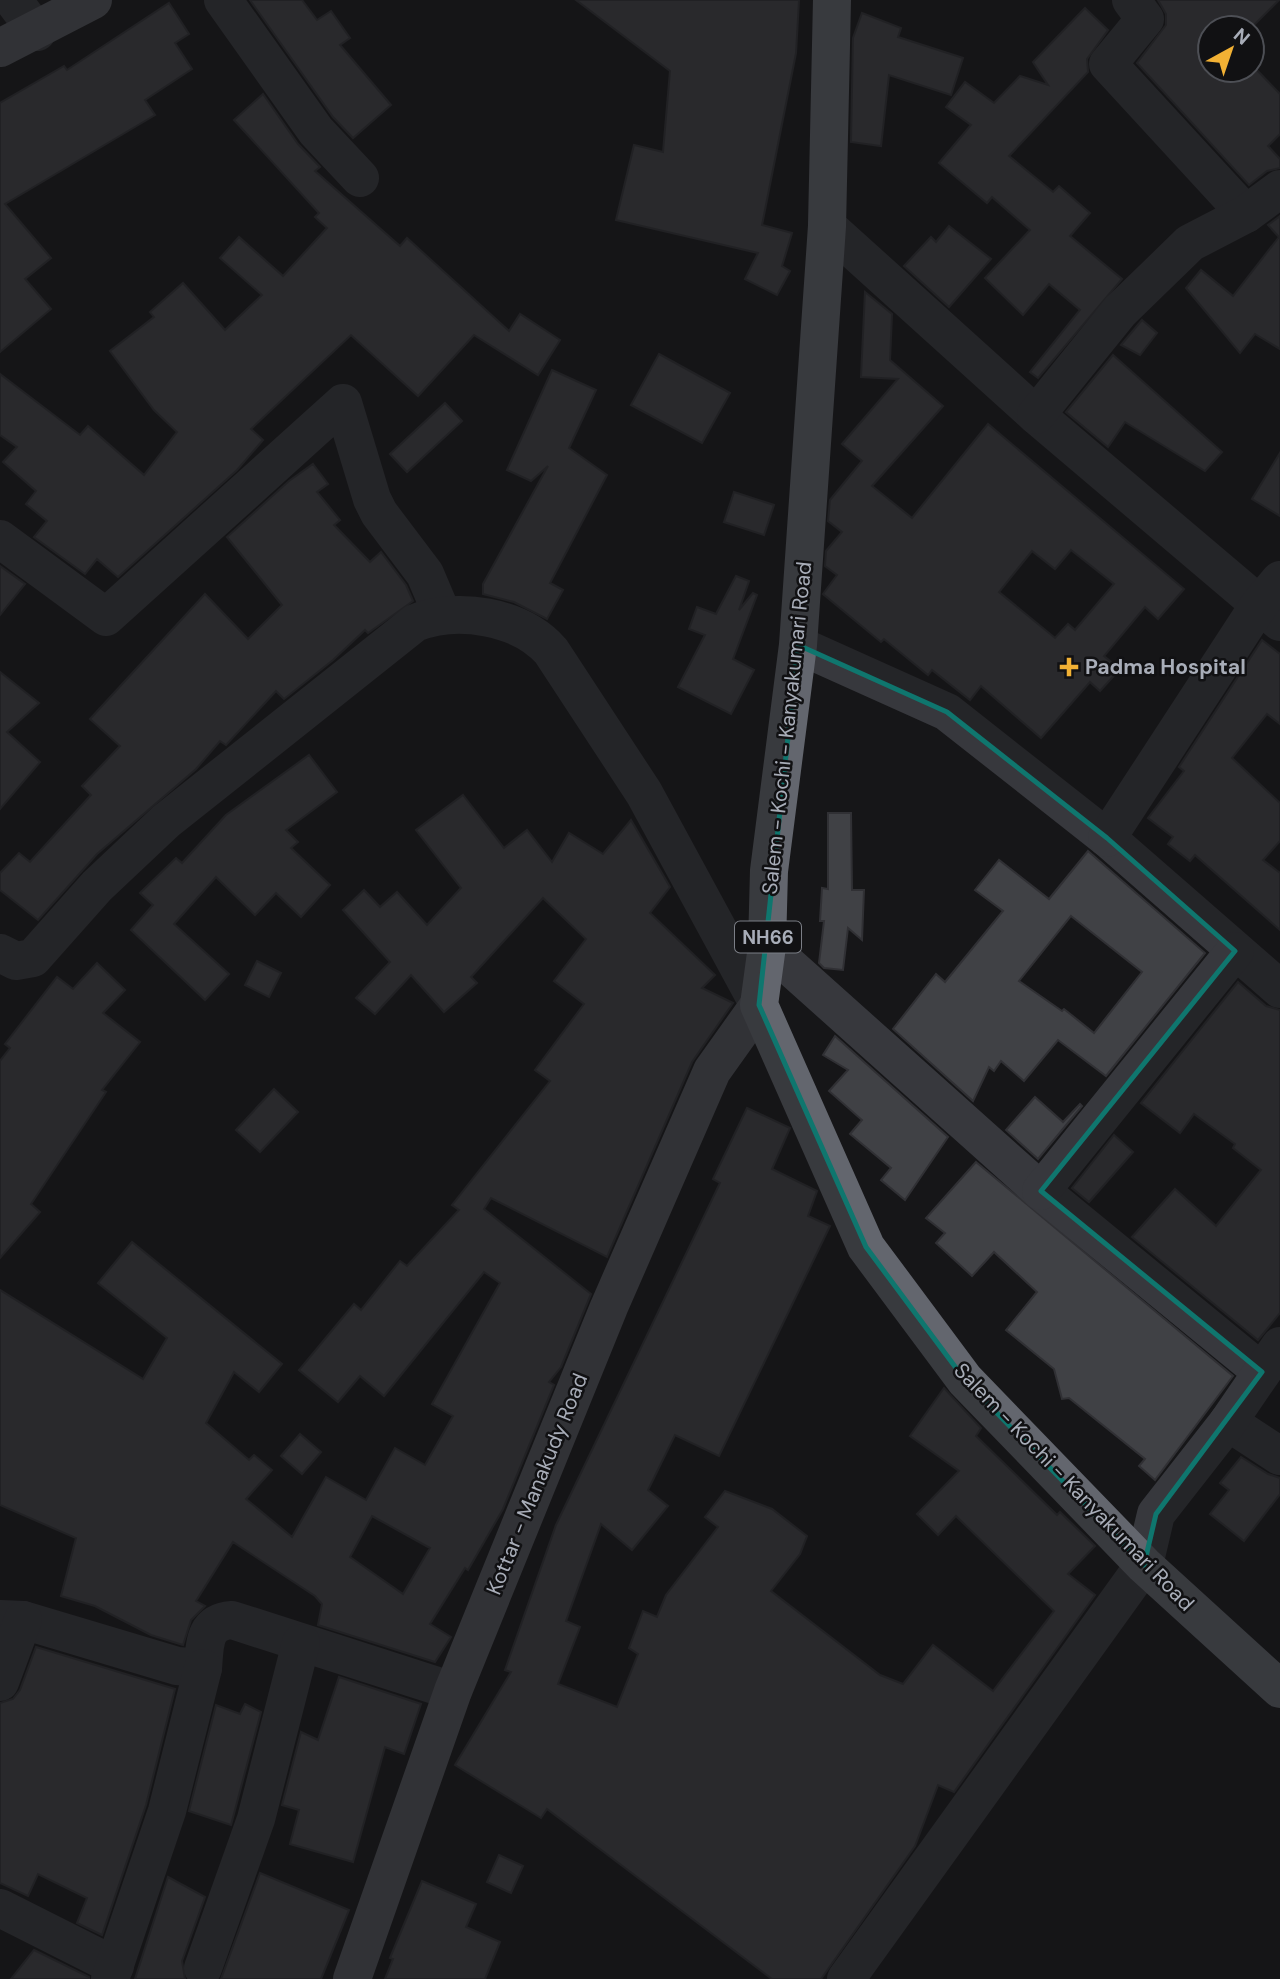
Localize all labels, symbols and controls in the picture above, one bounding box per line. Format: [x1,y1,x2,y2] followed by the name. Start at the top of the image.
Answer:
[1196,14,1266,84] north arrow
[1228,22,1255,50] text: N
[756,560,818,896] street label: Salem - Kochi - Kanyakumari Road
[1085,653,1246,681] place label: Padma Hospital
[1059,657,1079,677] marker: Padma Hospital
[735,922,801,953] road number: NH66
[948,1357,1200,1617] street label: Salem - Kochi - Kanyakumari Road
[480,1369,594,1599] street label: Kottar - Manakudy Road

